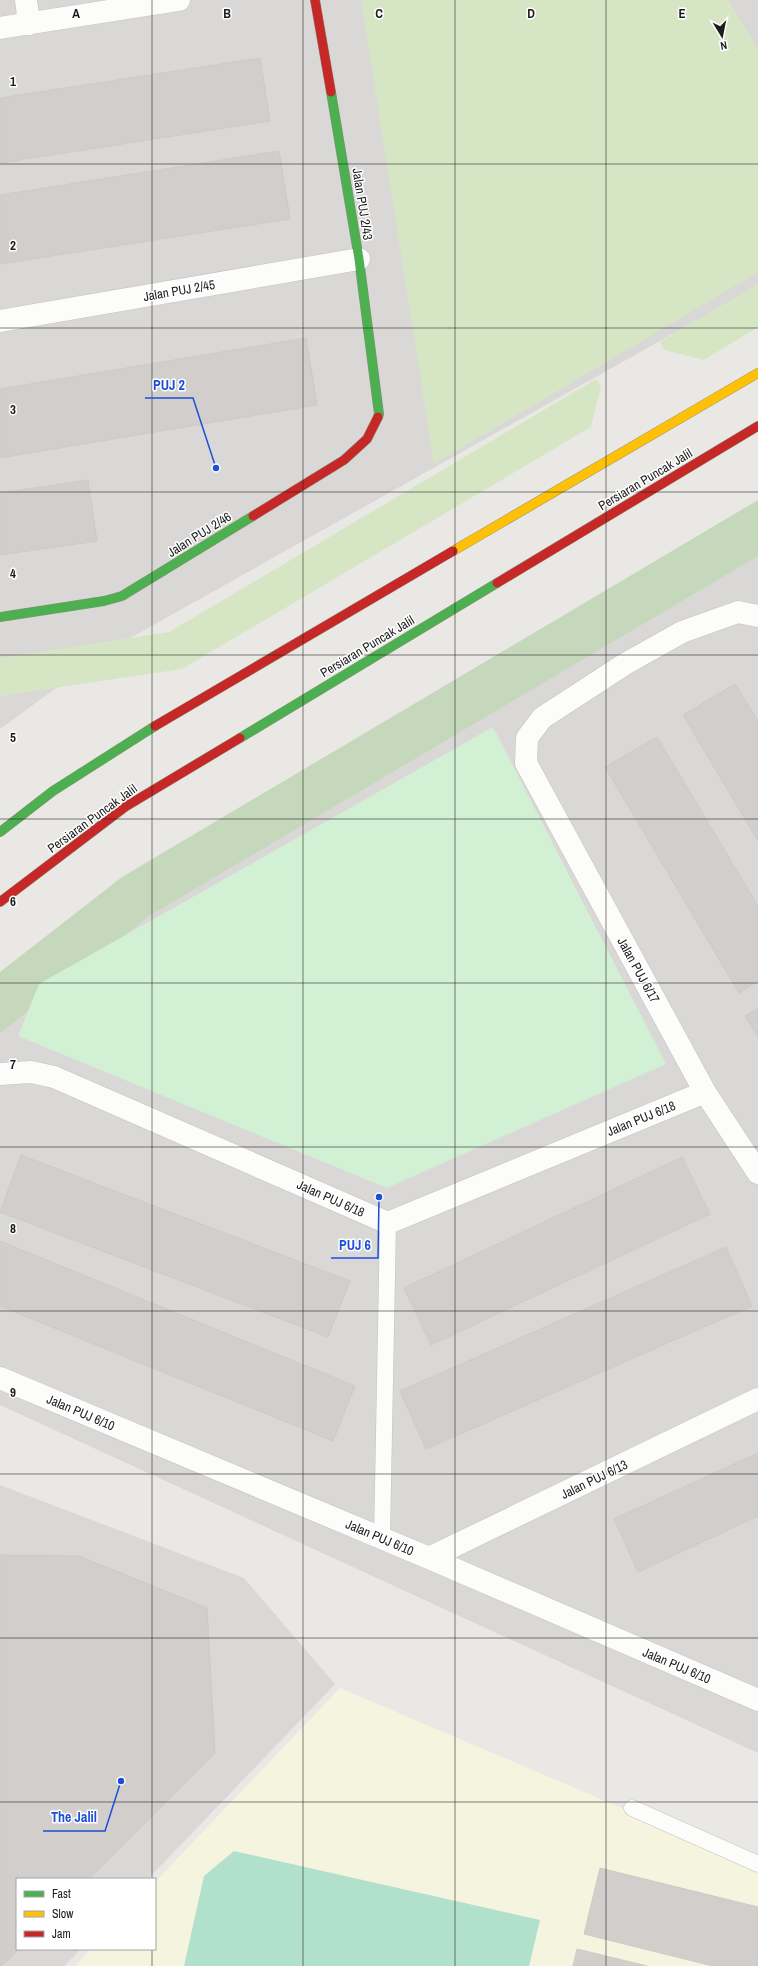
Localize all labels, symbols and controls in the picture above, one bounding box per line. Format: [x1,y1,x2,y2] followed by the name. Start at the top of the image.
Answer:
[72,5,80,22] text: A
[223,5,231,22] text: B
[375,5,383,22] text: C
[527,5,535,22] text: D
[678,5,686,22] text: E
[702,16,742,56] north arrow
[719,38,728,53] text: N
[10,73,16,90] text: 1
[348,167,377,241] street label: Jalan PUJ 2/43
[10,237,16,254] text: 2
[142,276,216,305] street label: Jalan PUJ 2/45
[145,372,193,398] callout: PUJ 2
[153,376,185,394] text: PUJ 2
[10,401,16,418] text: 3
[595,445,695,514] street label: Persiaran Puncak Jalil
[164,508,234,561] street label: Jalan PUJ 2/46
[10,565,16,582] text: 4
[317,612,417,681] street label: Persiaran Puncak Jalil
[10,729,16,746] text: 5
[44,780,140,857] street label: Persiaran Puncak Jalil
[10,893,16,910] text: 6
[614,935,664,1006] street label: Jalan PUJ 6/17
[10,1056,16,1073] text: 7
[604,1097,678,1140] street label: Jalan PUJ 6/18
[294,1176,367,1221] street label: Jalan PUJ 6/18
[10,1220,16,1237] text: 8
[331,1232,378,1258] callout: PUJ 6
[339,1236,371,1254] text: PUJ 6
[10,1384,16,1401] text: 9
[44,1391,117,1434] street label: Jalan PUJ 6/10
[558,1456,630,1503] street label: Jalan PUJ 6/13
[343,1516,416,1559] street label: Jalan PUJ 6/10
[640,1644,713,1687] street label: Jalan PUJ 6/10
[43,1805,105,1831] callout: The Jalil
[51,1808,97,1826] text: The Jalil
[16,1878,156,1950] legend
[52,1886,71,1902] text: Fast
[52,1906,74,1922] text: Slow
[52,1926,71,1942] text: Jam

